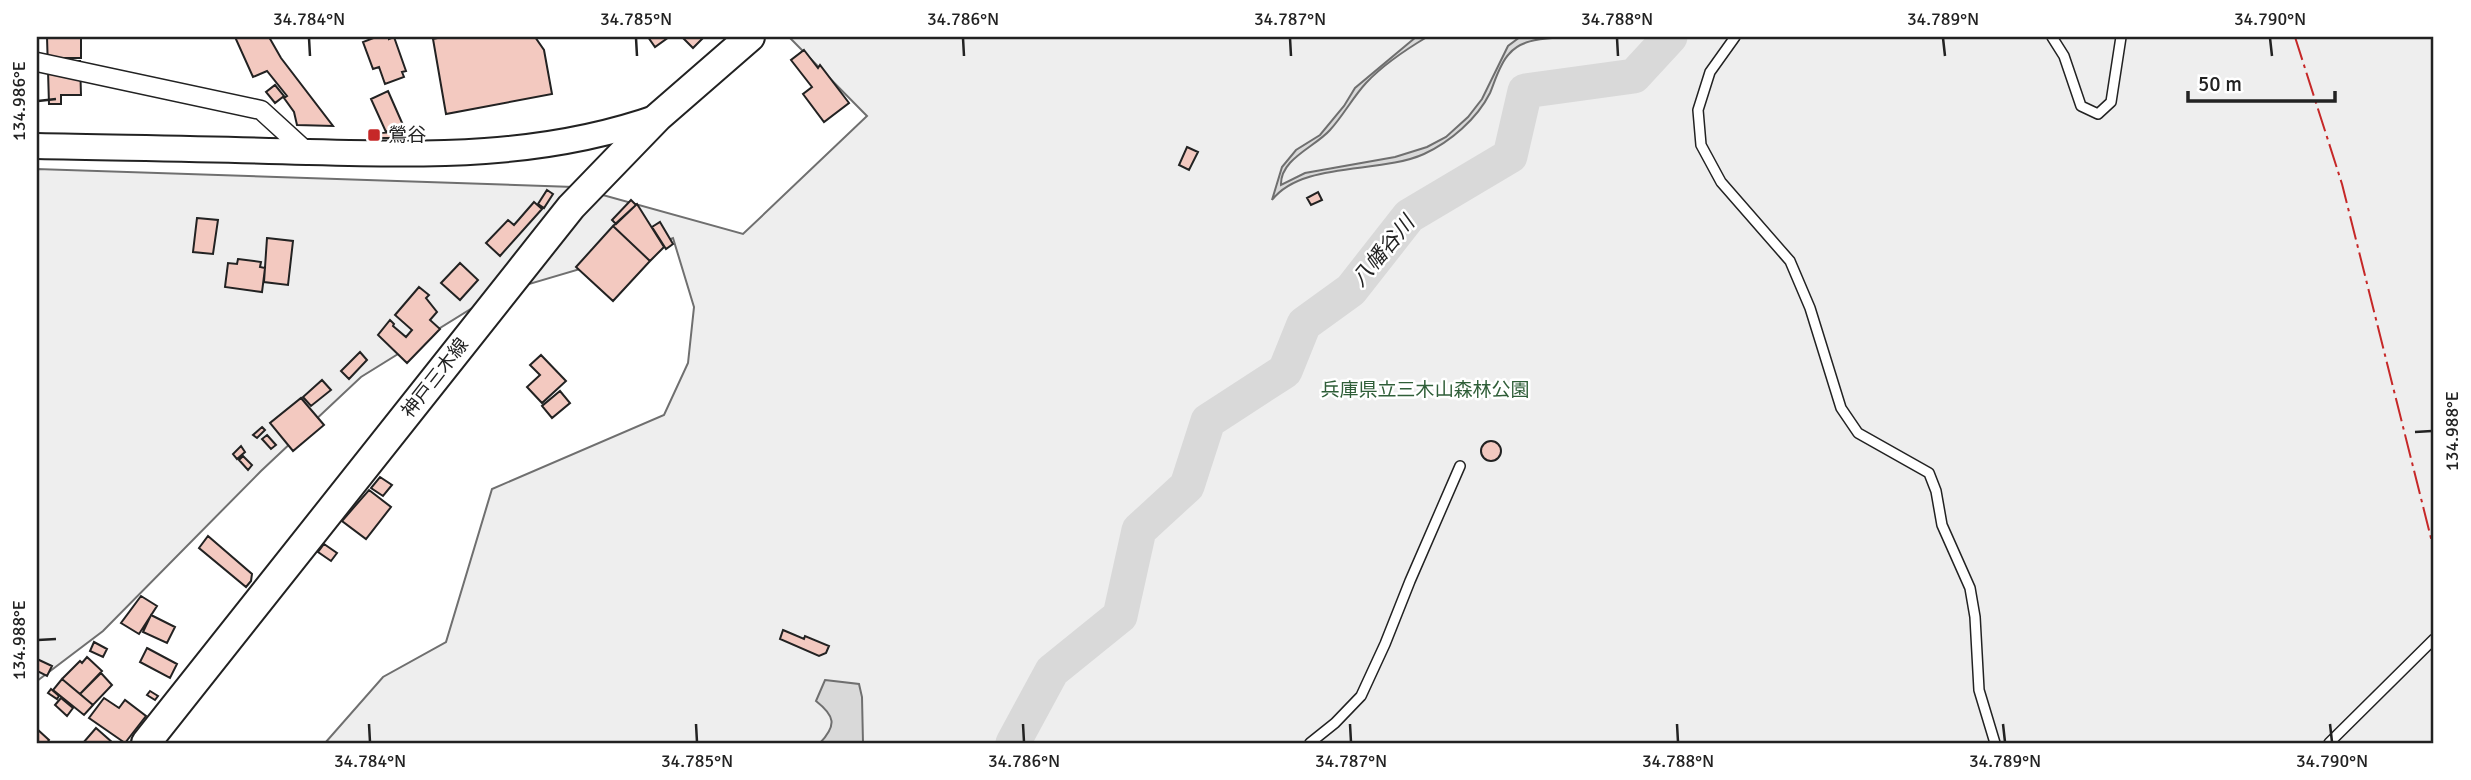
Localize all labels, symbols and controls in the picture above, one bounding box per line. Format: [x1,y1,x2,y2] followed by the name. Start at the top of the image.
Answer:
[273,8,345,30] text: 34.784°N
[600,8,672,30] text: 34.785°N
[927,8,999,30] text: 34.786°N
[1254,8,1326,30] text: 34.787°N
[1581,8,1653,30] text: 34.788°N
[1907,8,1979,30] text: 34.789°N
[2234,8,2306,30] text: 34.790°N
[2188,60,2334,104] scale bar
[8,61,30,141] text: 134.986°E
[2198,71,2242,97] text: 50 m
[388,123,426,147] place label: 鶯谷
[366,127,382,143] marker: 鶯谷
[1346,209,1421,292] water label: 八幡谷川
[396,333,474,423] street label: 神戸三木線
[1320,378,1530,402] park label: 兵庫県立三木山森林公園
[2441,391,2463,471] text: 134.988°E
[8,600,30,680] text: 134.988°E
[334,750,406,772] text: 34.784°N
[661,750,733,772] text: 34.785°N
[988,750,1060,772] text: 34.786°N
[1315,750,1387,772] text: 34.787°N
[1642,750,1714,772] text: 34.788°N
[1969,750,2041,772] text: 34.789°N
[2296,750,2368,772] text: 34.790°N

